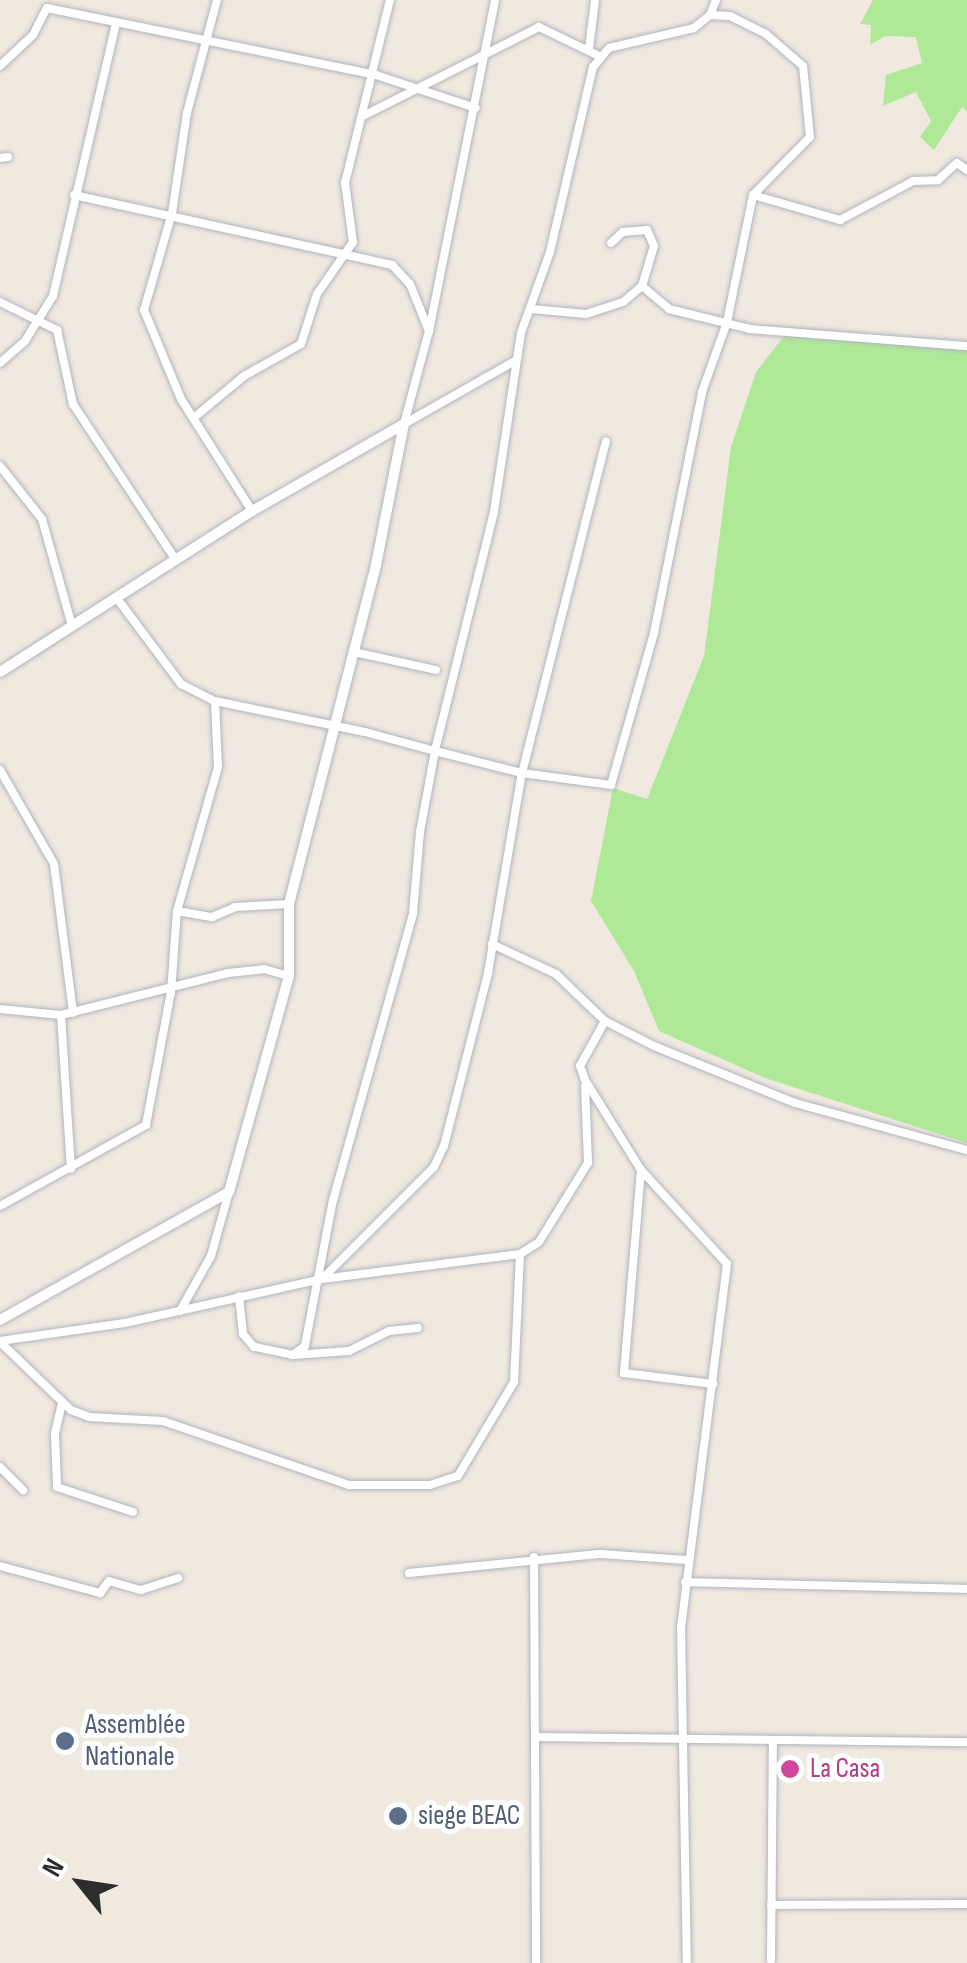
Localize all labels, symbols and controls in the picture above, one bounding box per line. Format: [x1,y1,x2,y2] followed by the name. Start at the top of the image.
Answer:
[85,1708,185,1774] place label: Assemblée Nationale
[54,1730,76,1752] marker: Assemblée Nationale
[810,1752,880,1786] place label: La Casa
[779,1758,801,1780] marker: La Casa
[418,1799,520,1833] place label: siege BEAC
[387,1805,409,1827] marker: siege BEAC
[30,1833,130,1933] north arrow
[36,1853,72,1882] text: N

